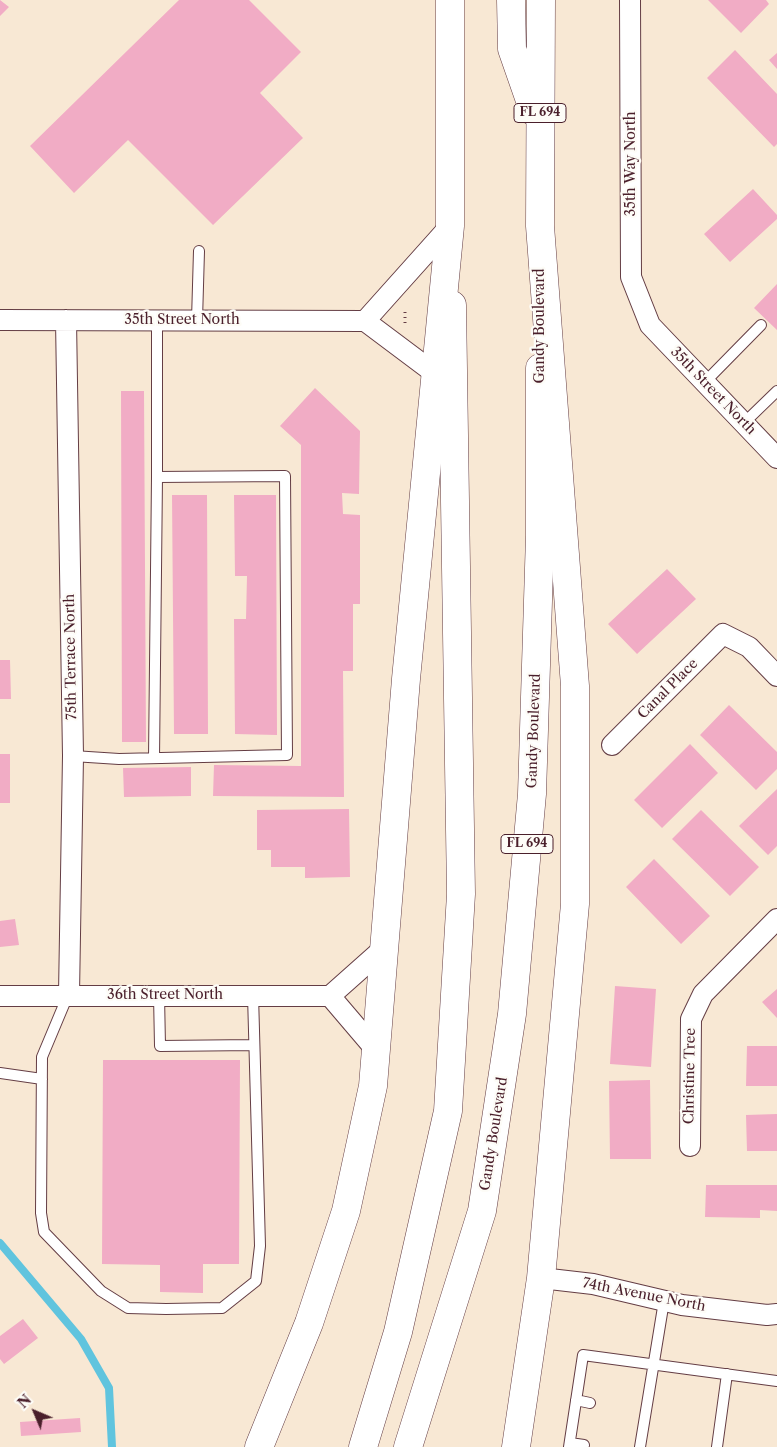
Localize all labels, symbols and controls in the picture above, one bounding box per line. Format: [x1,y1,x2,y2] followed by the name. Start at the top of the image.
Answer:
[514,104,566,122] road number: FL 694
[623,112,639,216] street label: 35th Way North
[532,269,548,383] street label: Gandy Boulevard
[124,312,240,328] street label: 35th Street North
[667,344,759,438] street label: 35th Street North
[61,594,81,720] street label: 75th Terrace North
[634,655,702,723] street label: Canal Place
[524,673,544,789] street label: Gandy Boulevard
[501,834,553,854] road number: FL 694
[107,987,223,1003] street label: 36th Street North
[681,1028,699,1124] street label: Christine Tree
[477,1076,511,1192] street label: Gandy Boulevard
[581,1275,707,1315] street label: 74th Avenue North
[10,1387,60,1437] north arrow
[14,1391,35,1412] text: N

